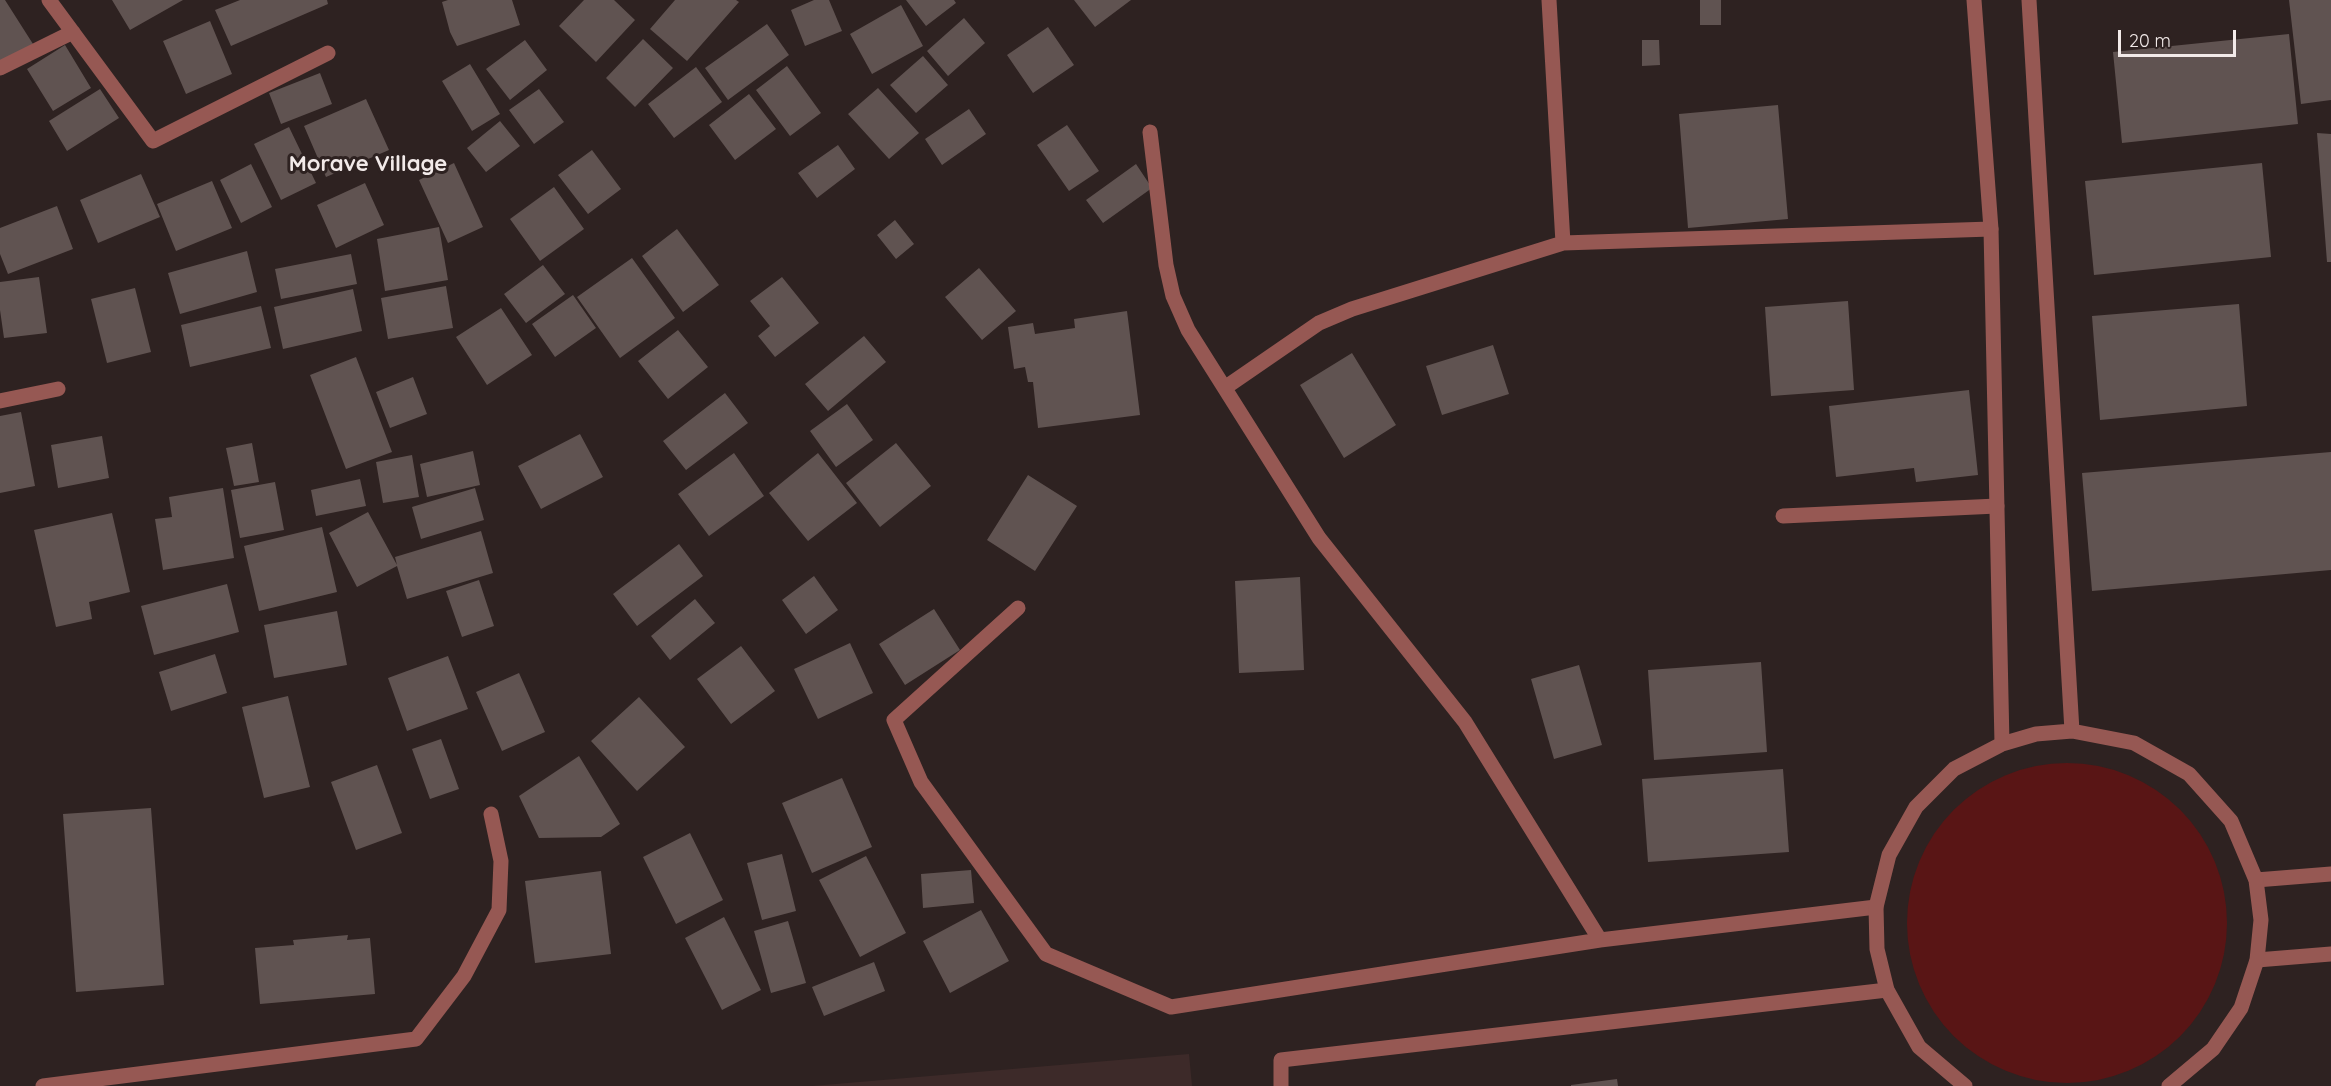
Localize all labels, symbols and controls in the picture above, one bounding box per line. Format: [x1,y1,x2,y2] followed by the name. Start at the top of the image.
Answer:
[2121,18,2240,56] scale bar
[2129,29,2171,52] text: 20 m
[289,151,447,177] district label: Morave Village

